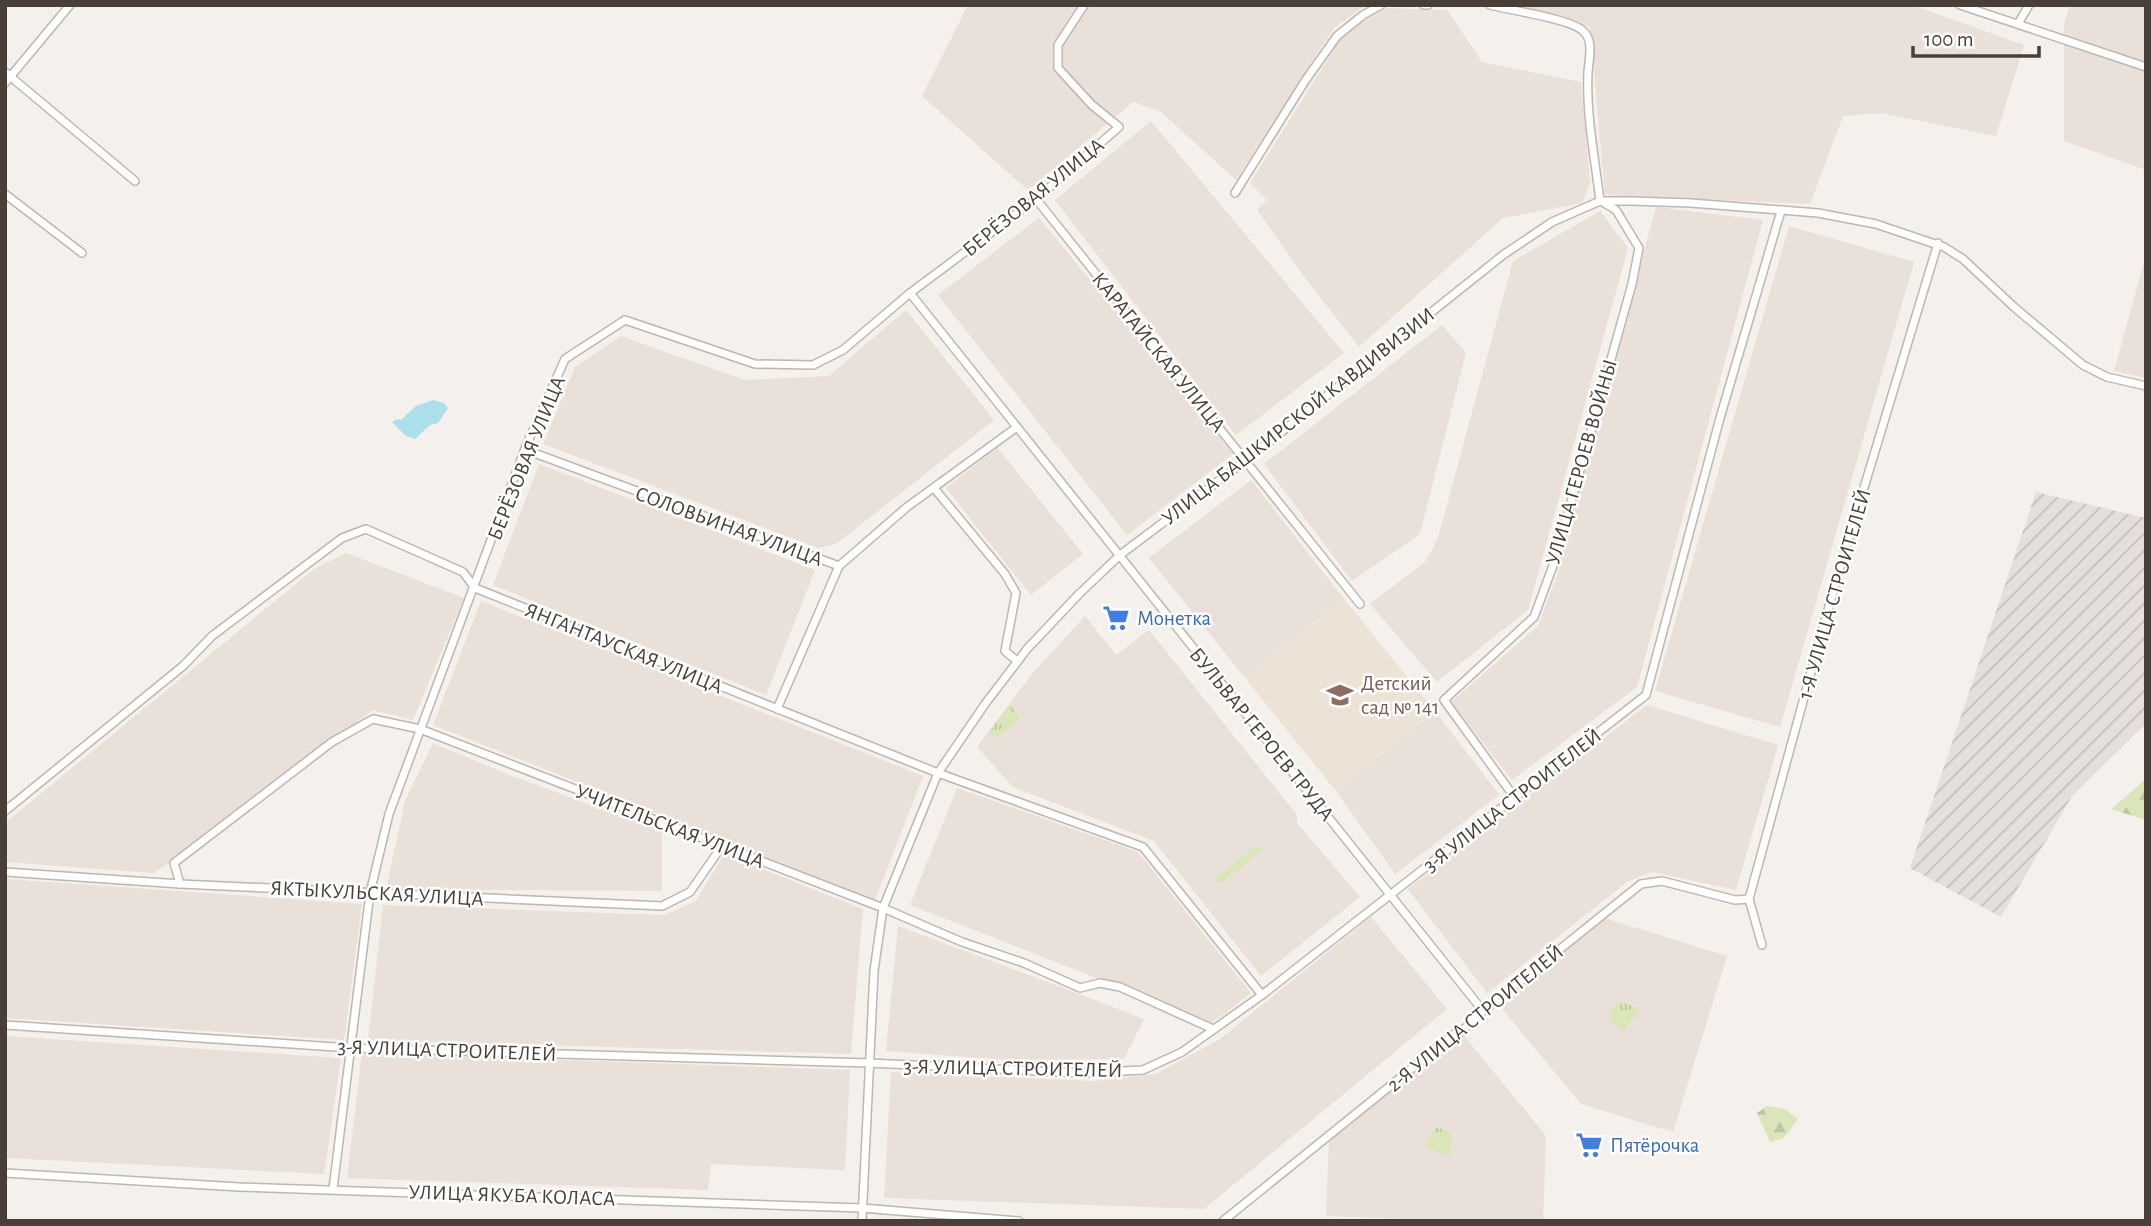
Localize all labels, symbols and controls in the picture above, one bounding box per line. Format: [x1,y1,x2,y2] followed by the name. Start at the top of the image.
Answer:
[1913,14,2039,58] scale bar
[1924,29,1974,50] text: 100 m
[958,133,1108,261] street label: БЕРЁЗОВАЯ УЛИЦА
[1088,268,1230,436] street label: КАРАГАЙСКАЯ УЛИЦА
[1158,303,1438,529] street label: УЛИЦА БАШКИРСКОЙ КАВДИВИЗИИ
[1541,357,1621,567] street label: УЛИЦА ГЕРОЕВ ВОЙНЫ
[483,373,569,543] street label: БЕРЁЗОВАЯ УЛИЦА
[632,483,825,570] street label: СОЛОВЬИНАЯ УЛИЦА
[1793,486,1875,702] street label: 1-Я УЛИЦА СТРОИТЕЛЕЙ
[522,599,726,698] street label: ЯНГАНТАУСКАЯ УЛИЦА
[1101,603,1131,633] supermarket icon: Монетка
[1137,608,1211,629] place label: Монетка
[1185,644,1338,825] street label: БУЛЬВАР ГЕРОЕВ ТРУДА
[1361,673,1439,718] place label: Детский сад № 141
[1325,680,1355,710] school or university icon: Детский сад № 141
[1419,724,1605,876] street label: 3-Я УЛИЦА СТРОИТЕЛЕЙ
[572,781,767,872] street label: УЧИТЕЛЬСКАЯ УЛИЦА
[270,877,484,910] street label: ЯКТЫКУЛЬСКАЯ УЛИЦА
[1383,940,1567,1096] street label: 2-Я УЛИЦА СТРОИТЕЛЕЙ
[337,1035,557,1065] street label: 3-Я УЛИЦА СТРОИТЕЛЕЙ
[903,1055,1123,1081] street label: 3-Я УЛИЦА СТРОИТЕЛЕЙ
[1574,1130,1604,1160] supermarket icon: Пятёрочка
[1610,1135,1700,1156] place label: Пятёрочка
[408,1181,616,1210] street label: УЛИЦА ЯКУБА КОЛАСА

